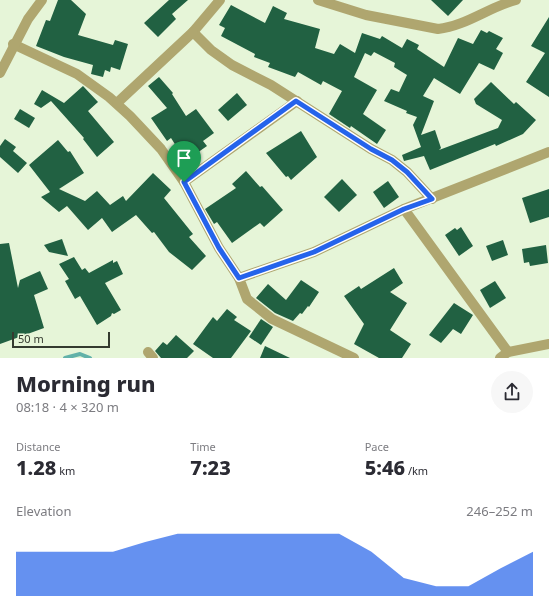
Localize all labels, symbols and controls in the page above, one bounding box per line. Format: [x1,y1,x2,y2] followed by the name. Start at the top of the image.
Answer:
[167,141,201,182] pin
[173,147,195,169] icon: arrive
[12,330,110,349] scale bar
[18,331,44,346] text: 50 m
[16,368,156,398] text: Morning run
[491,371,533,413] button: share
[16,398,119,416] text: 08:18 · 4 × 320 m
[16,439,61,454] text: Distance
[190,439,216,454] text: Time
[365,439,389,454] text: Pace
[16,454,56,481] text: 1.28
[190,454,231,481] text: 7:23
[365,454,405,481] text: 5:46
[56,463,75,478] text: km
[405,463,428,478] text: /km
[16,502,72,520] text: Elevation
[466,502,533,520] text: 246–252 m

